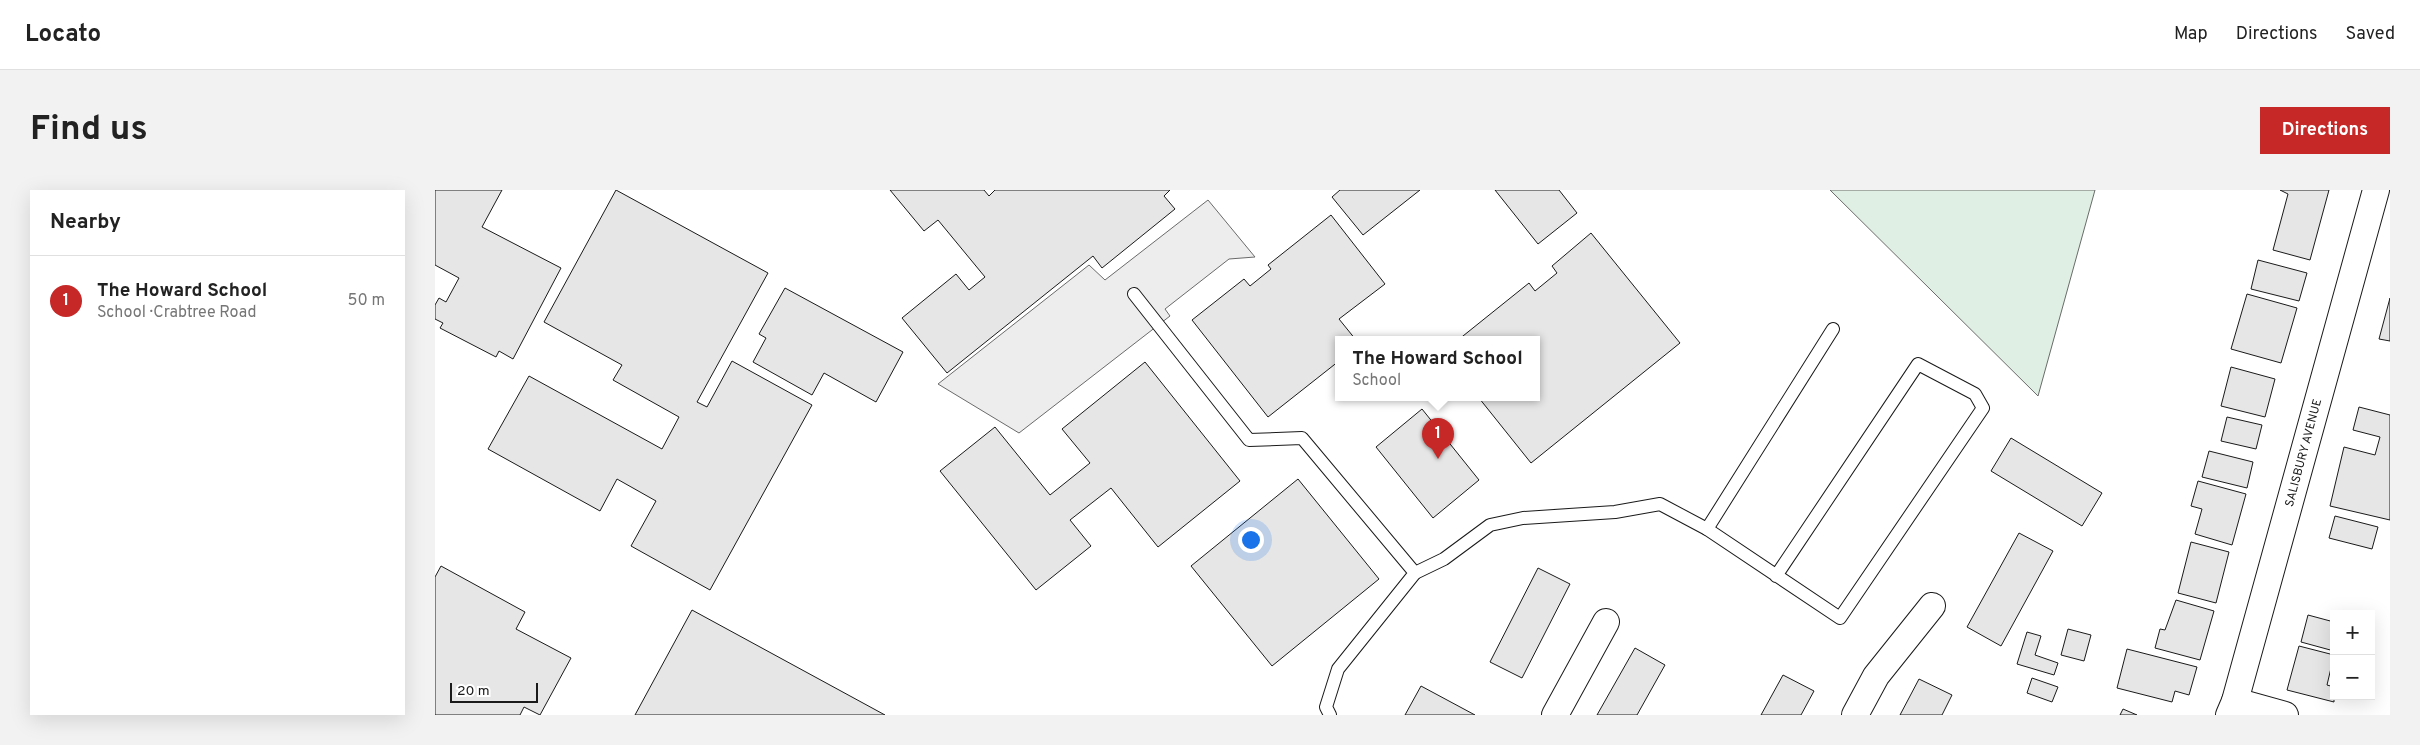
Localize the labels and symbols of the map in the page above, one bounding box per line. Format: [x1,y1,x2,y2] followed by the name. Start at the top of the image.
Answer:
[2282,397,2326,509] street label: SALISBURY AVENUE
[1422,418,1454,459] pin: 1
[1238,527,1264,553] your location
[450,680,537,703] scale bar

